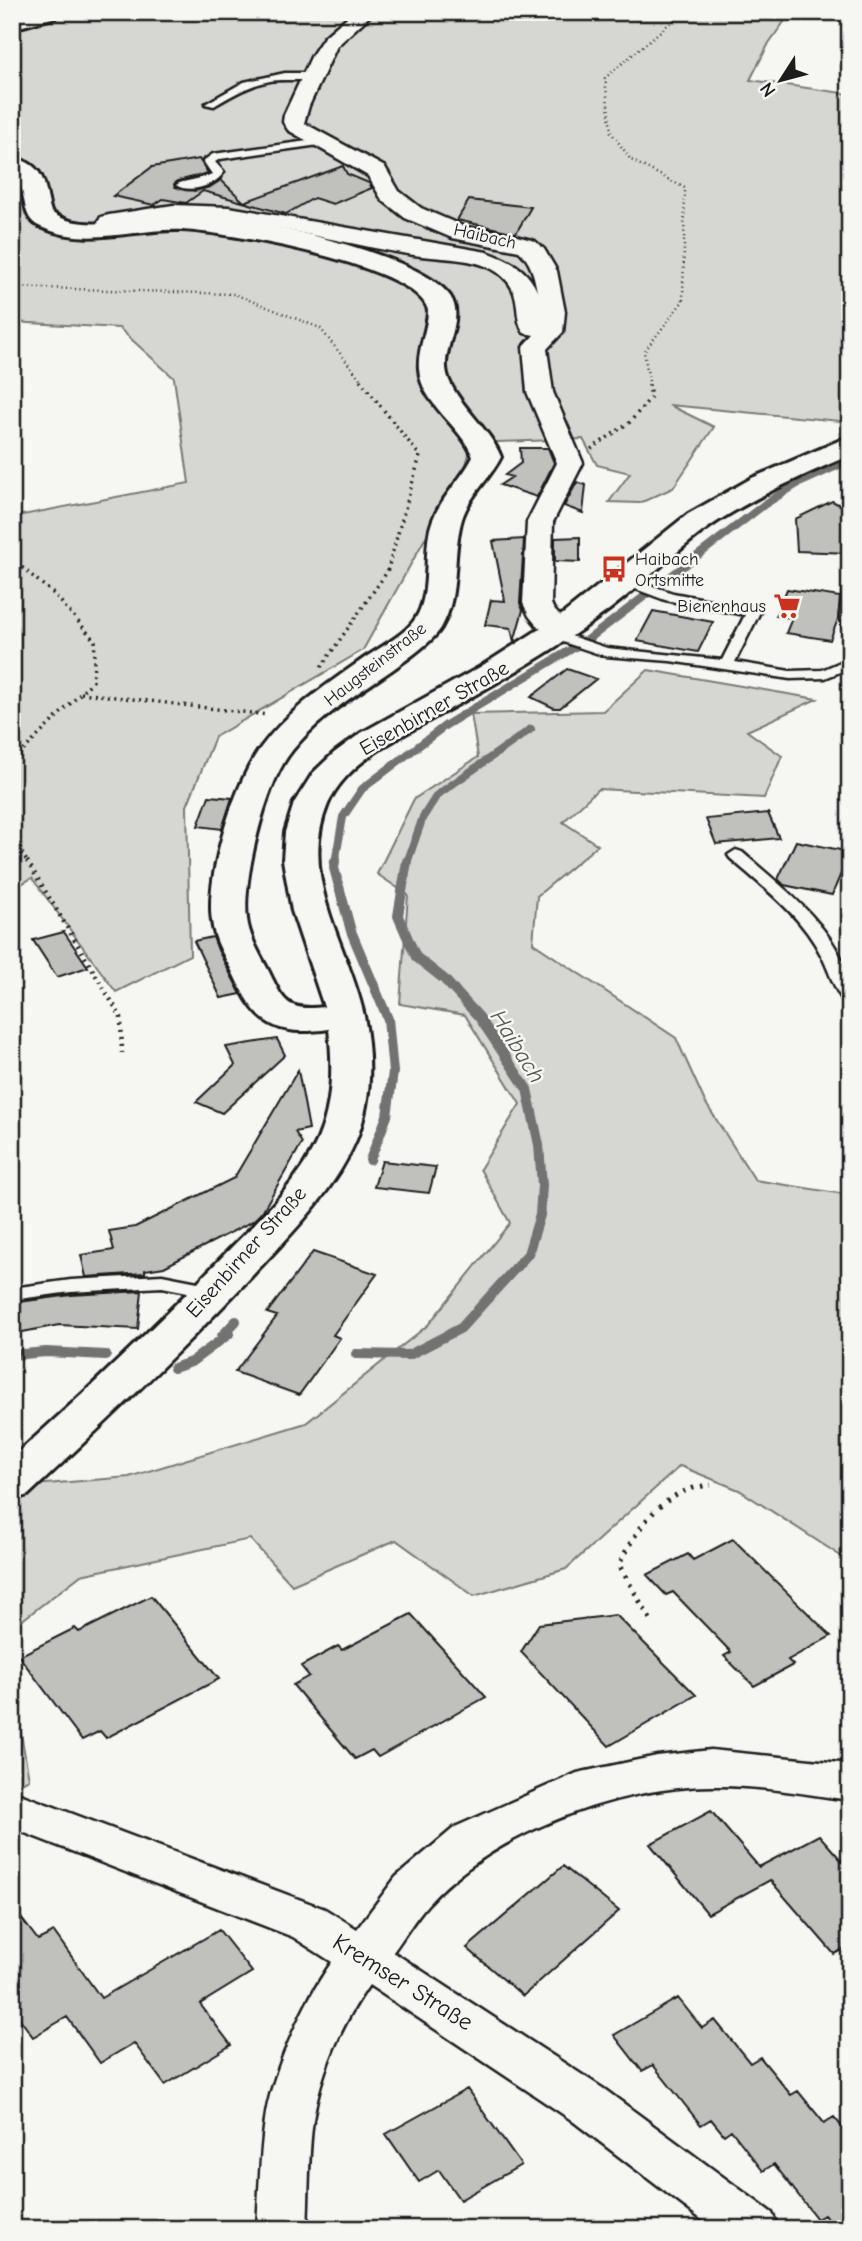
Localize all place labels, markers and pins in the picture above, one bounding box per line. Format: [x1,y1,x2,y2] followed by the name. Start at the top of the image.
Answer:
[635,549,704,591] place label: Haibach Ortsmitte
[599,554,629,584] bus stop icon: Haibach Ortsmitte
[772,591,802,621] supermarket icon: Bienenhaus
[677,596,766,617] place label: Bienenhaus

